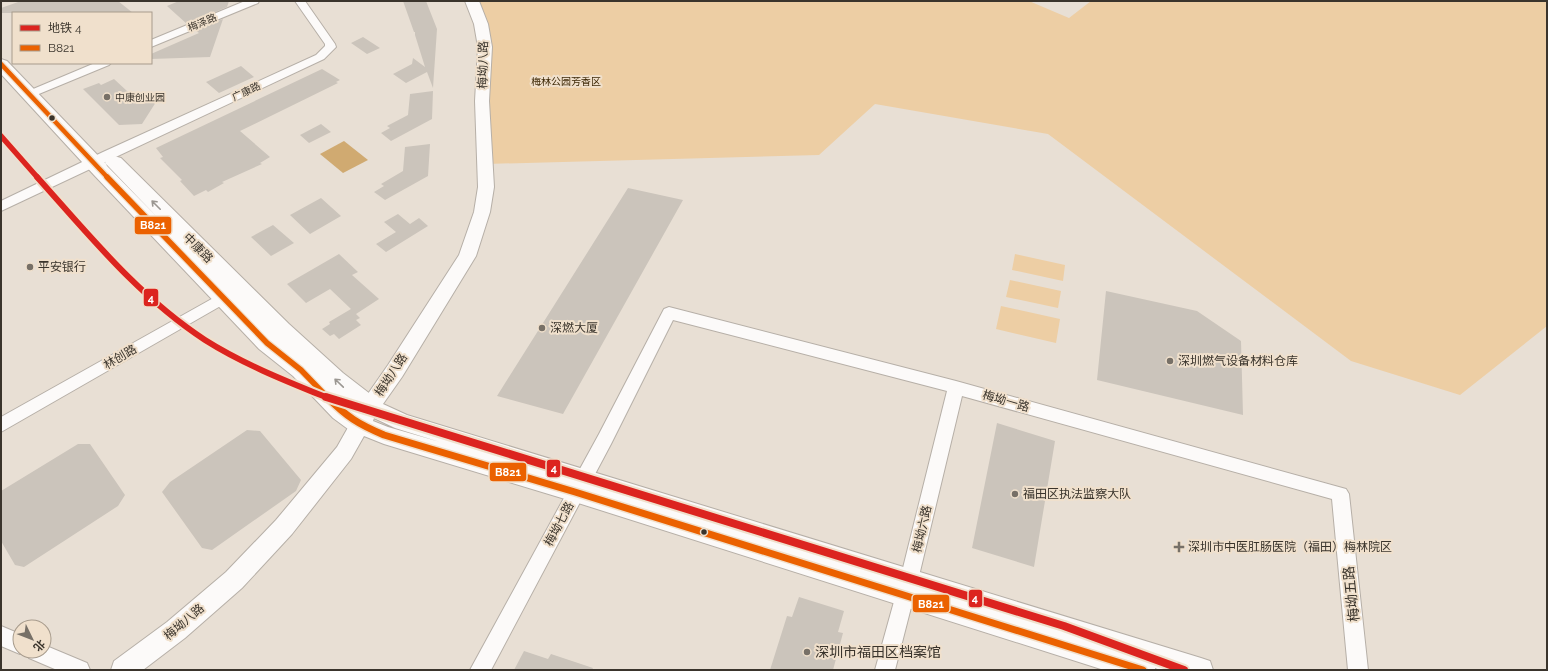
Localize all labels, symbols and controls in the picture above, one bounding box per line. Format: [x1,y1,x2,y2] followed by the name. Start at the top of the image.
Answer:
[12,12,152,64] legend
[186,12,218,33] street label: 梅泽路
[48,21,82,35] text: 地铁 4
[48,41,75,55] text: B821
[476,41,490,89] street label: 梅坳八路
[531,76,601,87] park label: 梅林公园芳香区
[230,80,262,103] street label: 广康路
[102,92,112,102] marker: 中康创业园
[115,92,165,103] place label: 中康创业园
[47,113,57,123] unlabelled marker
[151,200,161,210] one-way arrow
[134,216,172,235] line badge: B821
[140,219,166,232] text: B821
[180,230,216,266] street label: 中康路
[38,260,86,274] place label: 平安银行
[25,262,35,272] marker: 平安银行
[143,288,159,307] line badge: 4
[148,292,154,305] text: 4
[550,321,598,335] place label: 深燃大厦
[537,323,547,333] marker: 深燃大厦
[101,342,139,372] street label: 林创路
[372,351,410,399] street label: 梅坳八路
[1178,354,1298,368] place label: 深圳燃气设备材料仓库
[1165,356,1175,366] marker: 深圳燃气设备材料仓库
[334,378,344,388] one-way arrow
[981,388,1031,414] street label: 梅坳一路
[546,459,561,478] line badge: 4
[489,462,527,482] line badge: B821
[551,462,557,475] text: 4
[495,466,521,479] text: B821
[1023,487,1131,501] place label: 福田区执法监察大队
[1010,489,1020,499] marker: 福田区执法监察大队
[542,500,576,548] street label: 梅坳七路
[910,504,934,554] street label: 梅坳六路
[699,527,709,537] unlabelled marker
[1188,540,1392,554] place label: 深圳市中医肛肠医院（福田）梅林院区
[1173,541,1185,553] marker: 深圳市中医肛肠医院（福田）梅林院区
[1340,565,1362,623] street label: 梅坳五路
[968,589,983,608] line badge: 4
[972,592,978,605] text: 4
[912,594,950,613] line badge: B821
[918,598,944,611] text: B821
[161,601,207,643] street label: 梅坳八路
[12,619,52,659] north arrow
[30,637,47,654] text: 北
[815,644,941,660] place label: 深圳市福田区档案馆
[802,647,812,657] marker: 深圳市福田区档案馆

